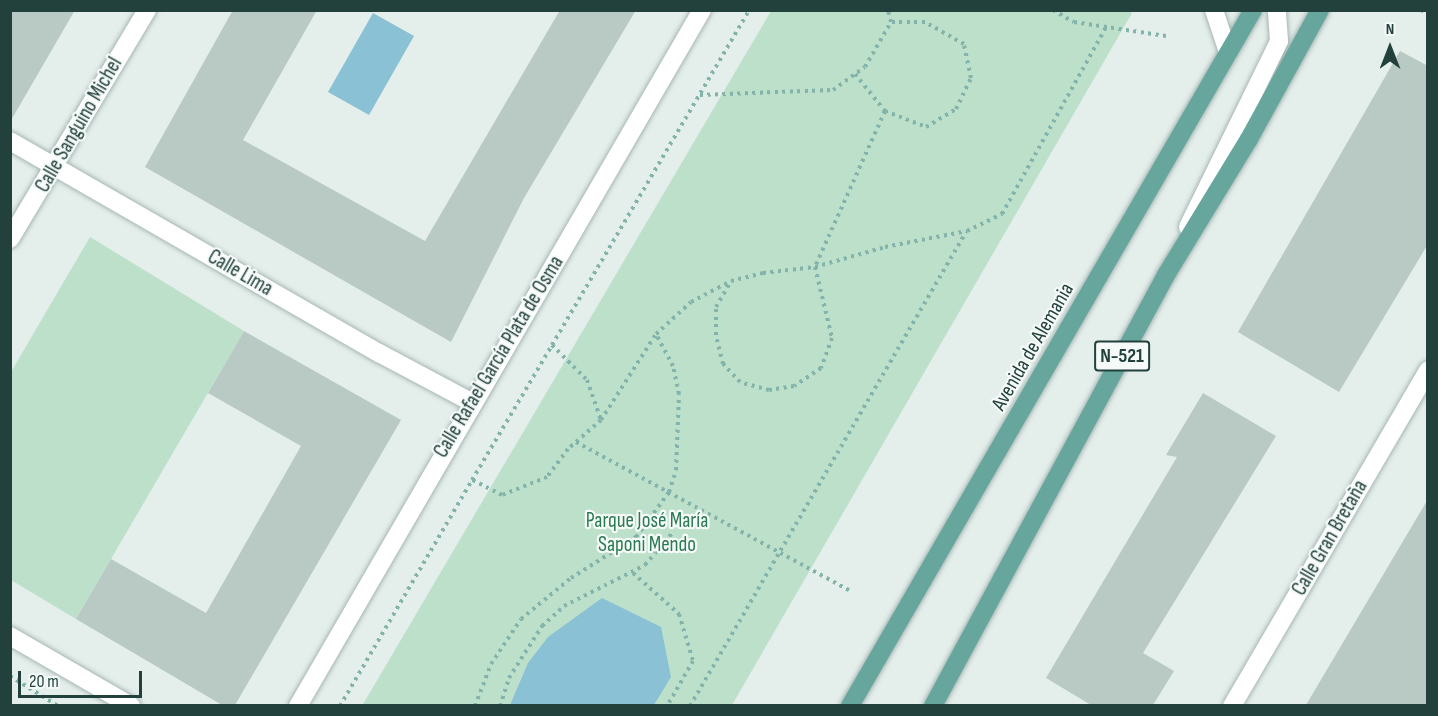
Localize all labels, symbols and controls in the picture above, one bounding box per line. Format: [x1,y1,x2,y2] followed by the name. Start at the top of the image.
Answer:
[1360,18,1420,78] north arrow
[1386,20,1394,39] text: N
[30,53,128,197] street label: Calle Sanguino Michel
[203,244,277,302] street label: Calle Lima
[429,251,569,463] street label: Calle Rafael García Plata de Osma
[986,279,1080,415] street label: Avenida de Alemania
[1094,339,1150,373] road number: N-521
[1287,476,1373,600] street label: Calle Gran Bretaña
[586,508,708,558] park label: Parque José María Saponi Mendo
[21,659,146,697] scale bar
[29,671,59,692] text: 20 m

